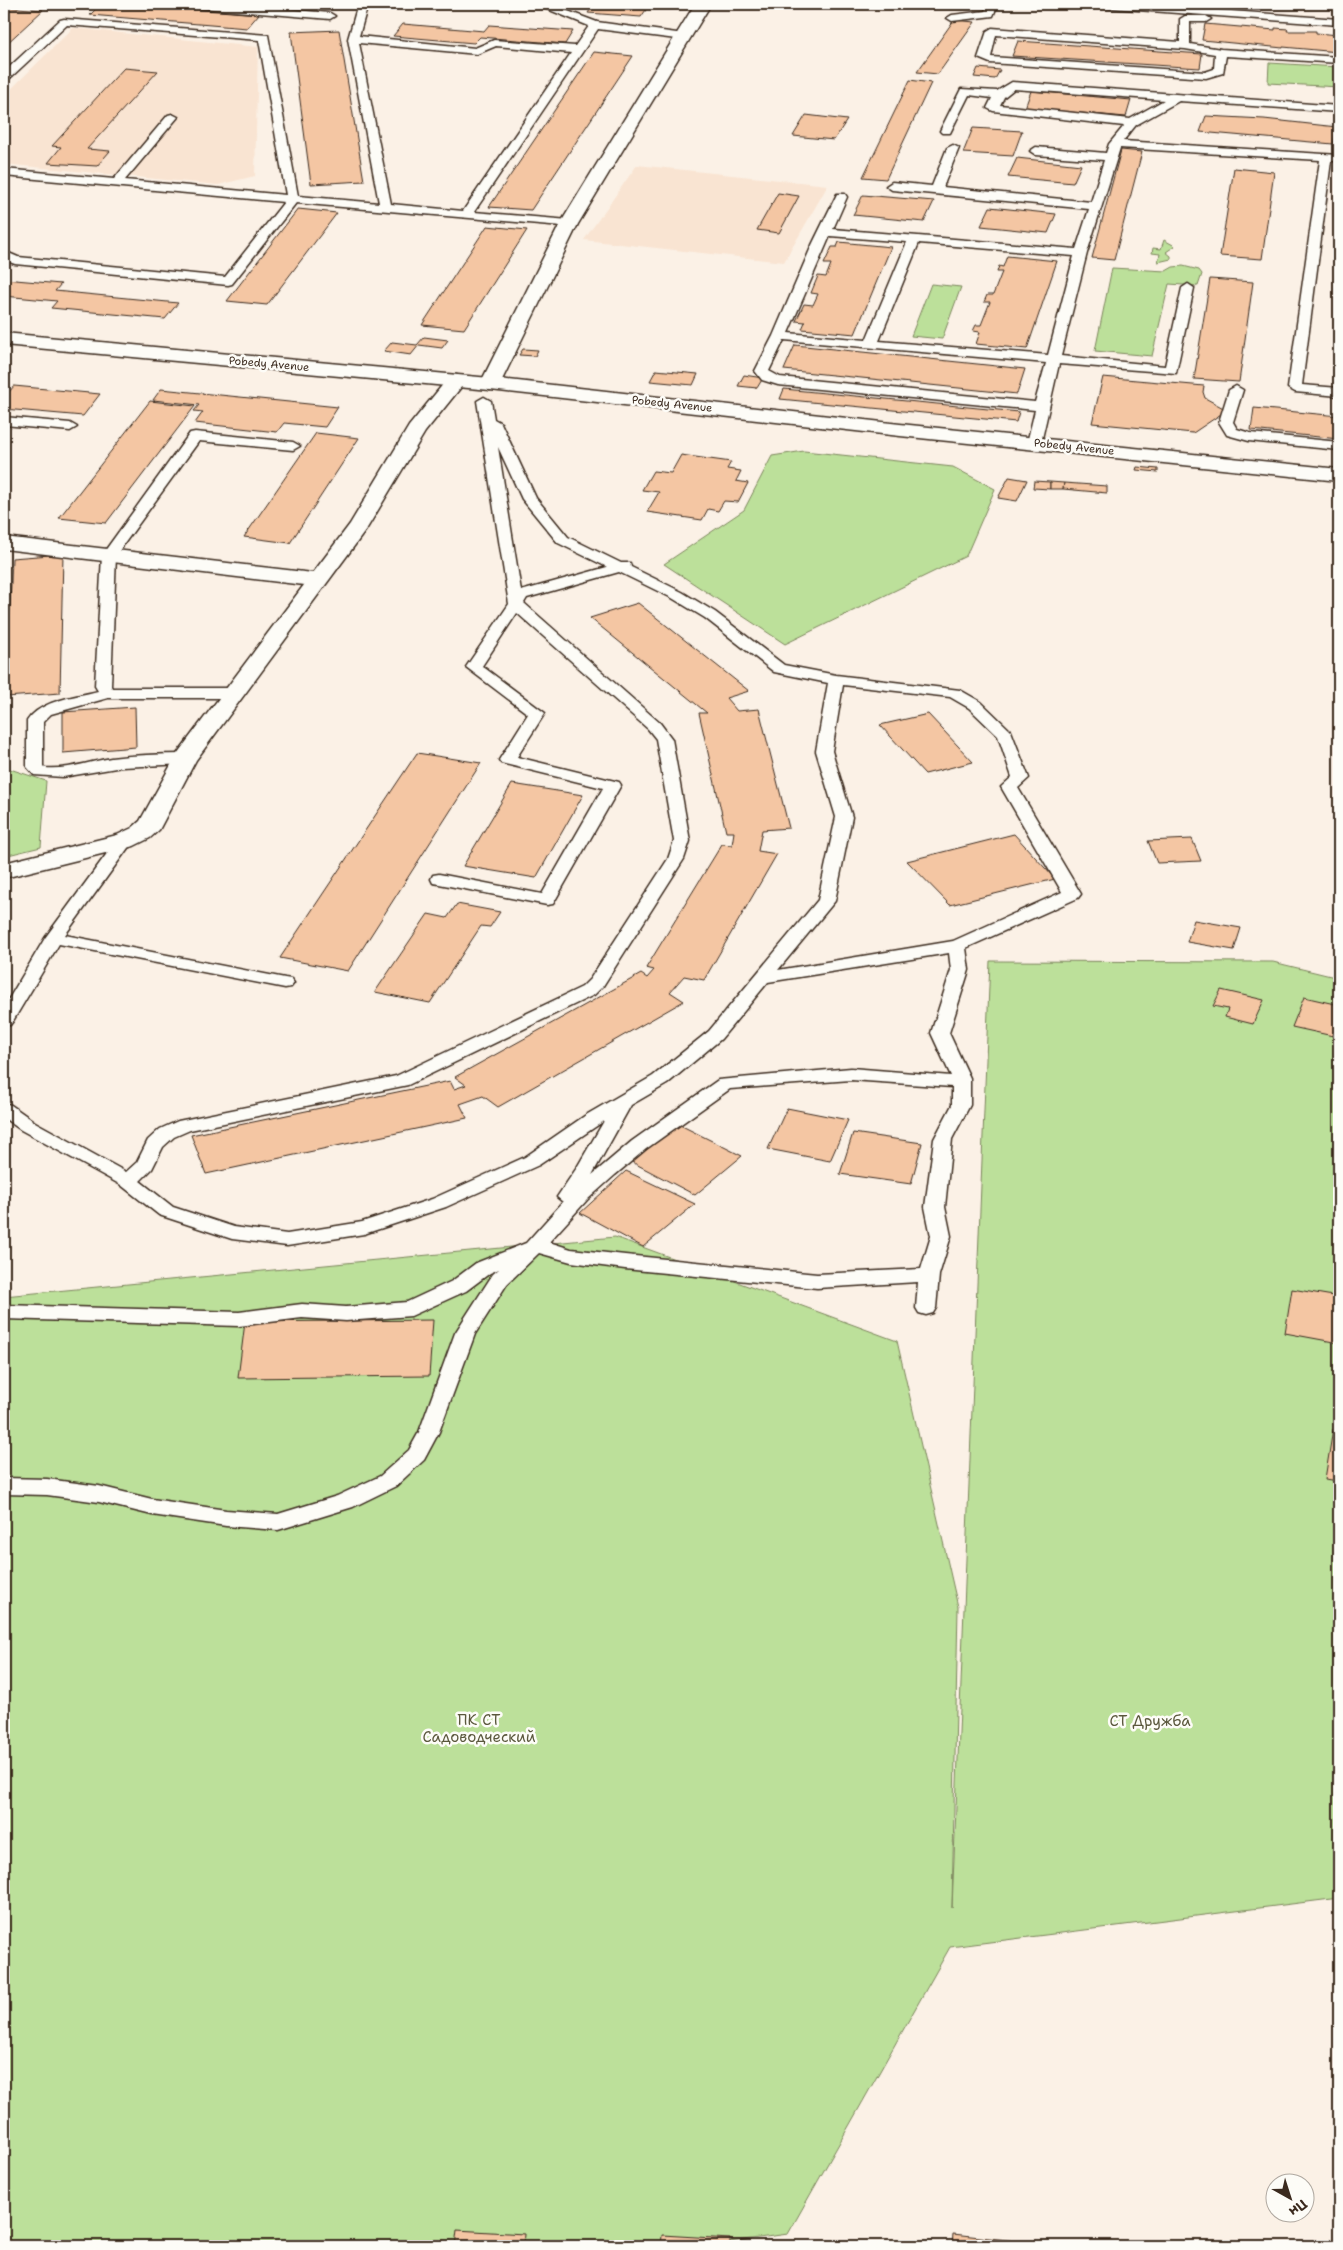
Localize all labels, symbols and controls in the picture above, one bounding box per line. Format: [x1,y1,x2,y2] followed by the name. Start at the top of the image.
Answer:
[228,353,310,375] street label: Pobedy Avenue
[631,392,713,416] street label: Pobedy Avenue
[1033,435,1115,459] street label: Pobedy Avenue
[422,1710,536,1747] park label: ПК СТ Садоводческий
[1109,1711,1191,1731] park label: СТ Дружба
[1266,2172,1316,2222] north arrow
[1285,2195,1311,2221] text: Пн

